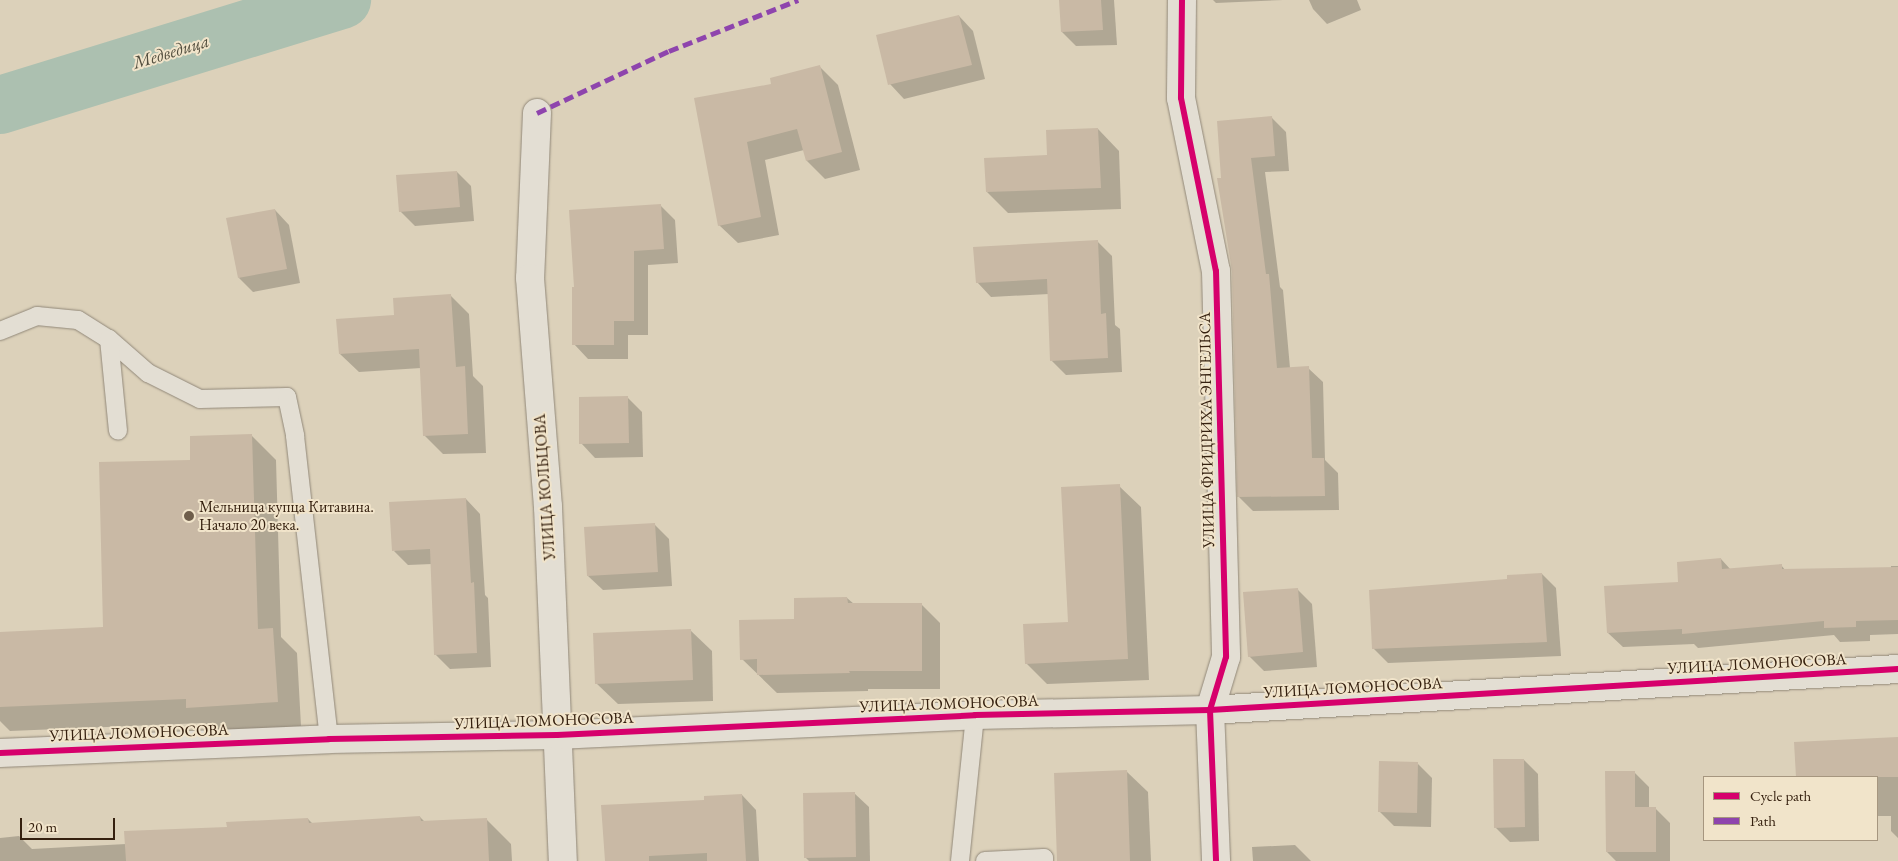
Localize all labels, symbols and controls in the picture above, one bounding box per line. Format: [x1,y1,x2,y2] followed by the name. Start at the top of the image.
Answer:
[130,30,212,74] water label: Медведица
[1195,312,1219,548] street label: УЛИЦА ФРИДРИХА ЭНГЕЛЬСА
[530,413,560,561] street label: УЛИЦА КОЛЬЦОВА
[199,497,374,535] place label: Мельница купца Китавина. Начало 20 века.
[183,510,195,522] marker: Мельница купца Китавина. Начало 20 века.
[1667,650,1847,678] street label: УЛИЦА ЛОМОНОСОВА
[1263,674,1443,702] street label: УЛИЦА ЛОМОНОСОВА
[859,691,1039,717] street label: УЛИЦА ЛОМОНОСОВА
[454,708,634,734] street label: УЛИЦА ЛОМОНОСОВА
[49,720,229,746] street label: УЛИЦА ЛОМОНОСОВА
[1703,776,1878,841] legend
[1750,786,1811,805] text: Cycle path
[22,808,118,840] scale bar
[1750,811,1776,830] text: Path
[28,817,57,836] text: 20 m

